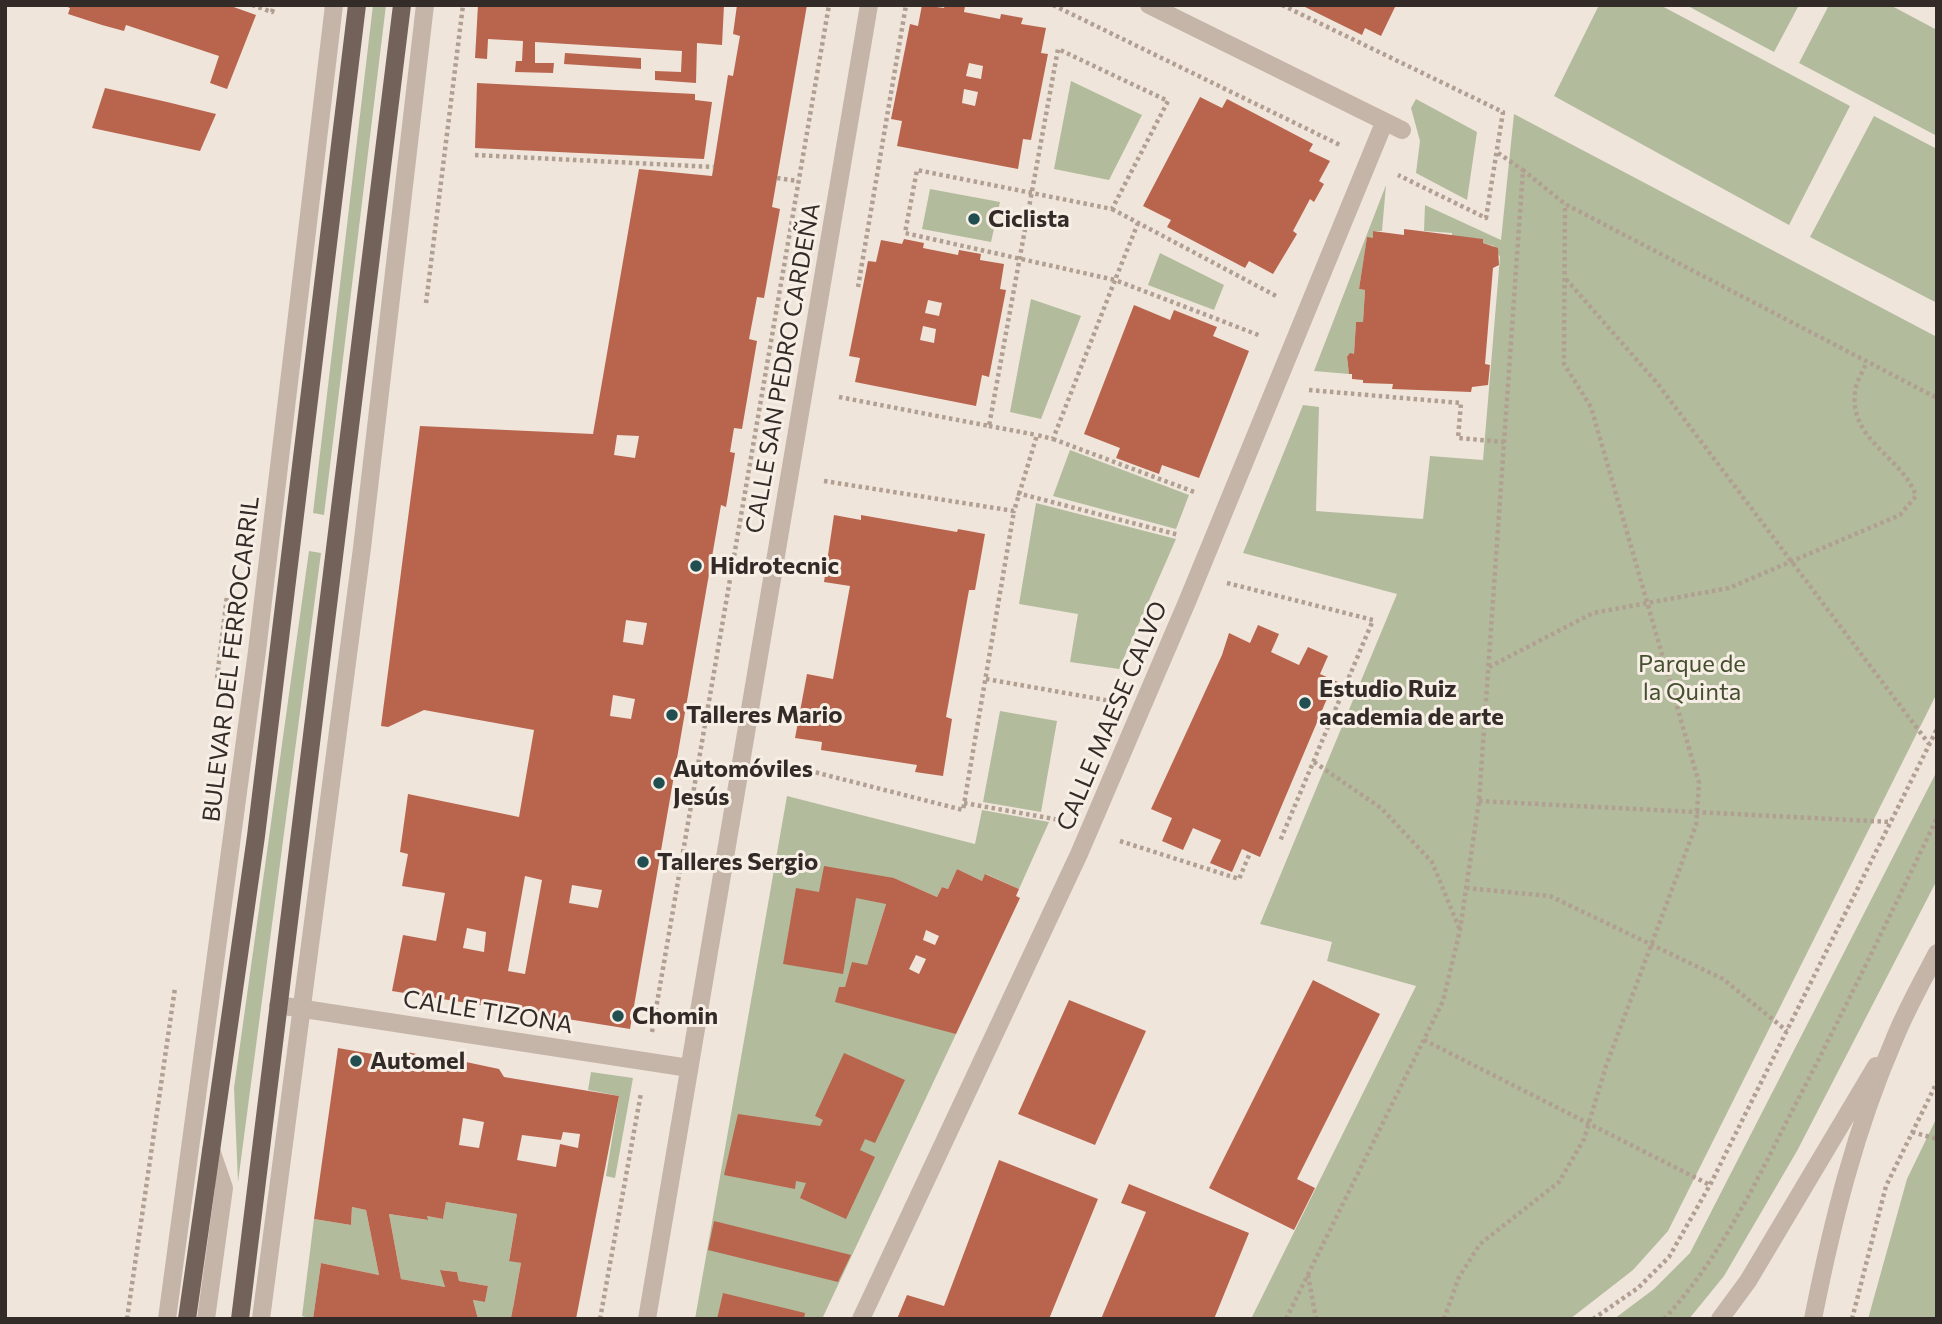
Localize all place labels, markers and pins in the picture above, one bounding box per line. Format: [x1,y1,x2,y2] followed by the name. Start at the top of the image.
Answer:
[988,205,1070,233] place label: Ciclista
[966,211,982,227] marker: Ciclista
[710,552,839,580] place label: Hidrotecnic
[688,558,704,574] marker: Hidrotecnic
[1319,675,1504,731] place label: Estudio Ruiz academia de arte
[1297,695,1313,711] marker: Estudio Ruiz academia de arte
[686,701,843,729] place label: Talleres Mario
[664,707,680,723] marker: Talleres Mario
[673,755,813,811] place label: Automóviles Jesús
[651,775,667,791] marker: Automóviles Jesús
[657,848,818,876] place label: Talleres Sergio
[635,854,651,870] marker: Talleres Sergio
[632,1002,718,1030] place label: Chomin
[610,1008,626,1024] marker: Chomin
[370,1047,465,1075] place label: Automel
[348,1053,364,1069] marker: Automel

